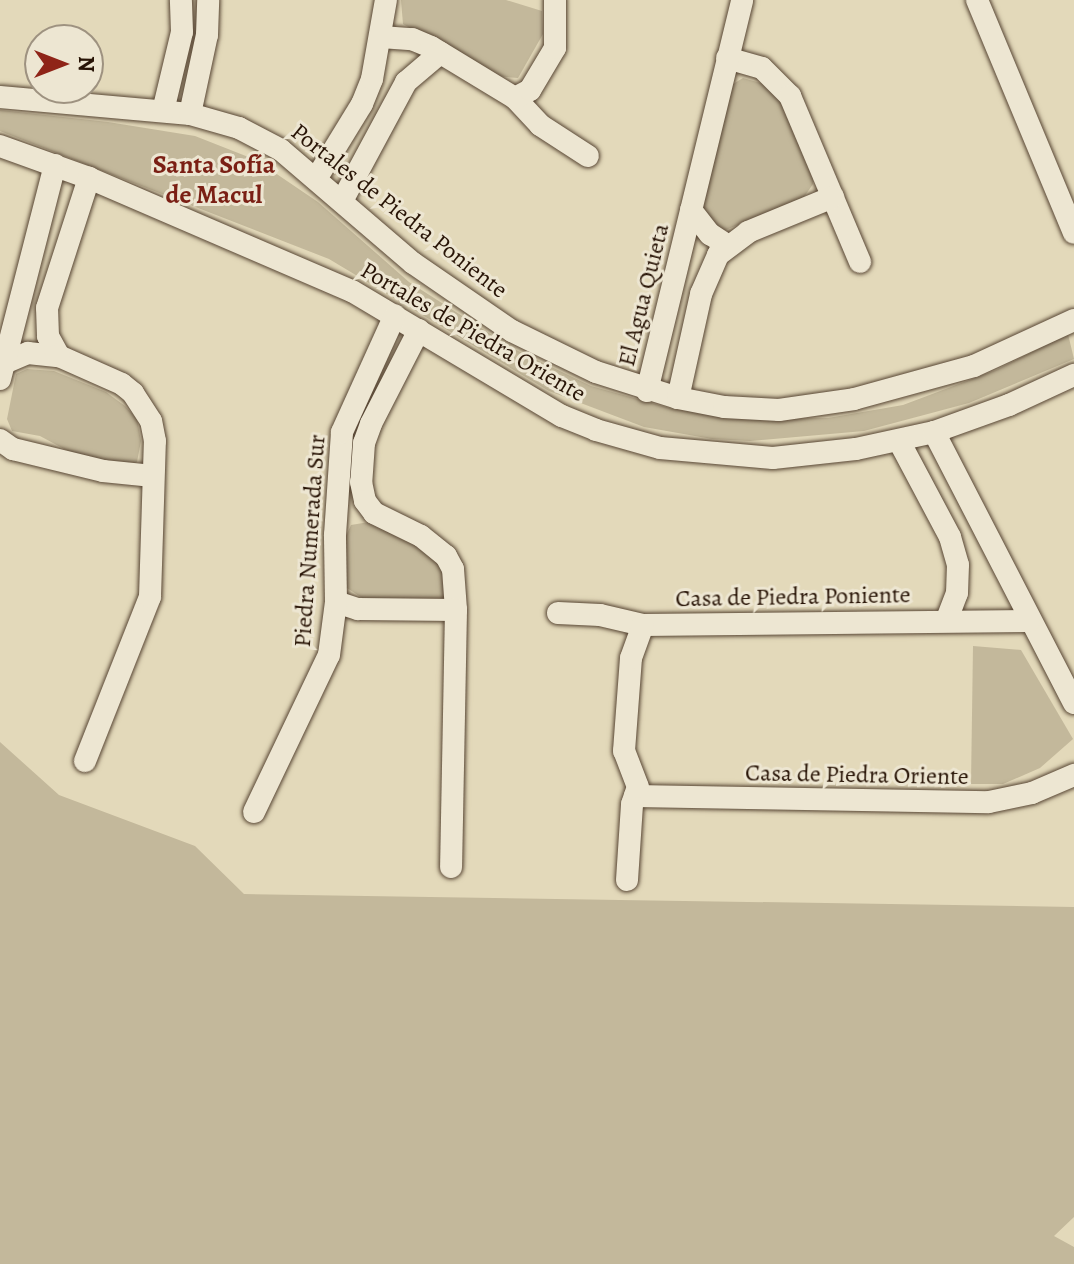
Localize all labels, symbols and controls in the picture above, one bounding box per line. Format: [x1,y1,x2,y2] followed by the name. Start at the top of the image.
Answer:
[24,24,104,104] north arrow
[71,56,101,72] text: N
[285,118,513,304] street label: Portales de Piedra Poniente
[153,149,275,210] district label: Santa Sofía de Macul
[612,221,676,369] street label: El Agua Quieta
[355,256,591,408] street label: Portales de Piedra Oriente
[288,434,332,648] street label: Piedra Numerada Sur
[675,581,911,613] street label: Casa de Piedra Poniente
[745,759,969,791] street label: Casa de Piedra Oriente

